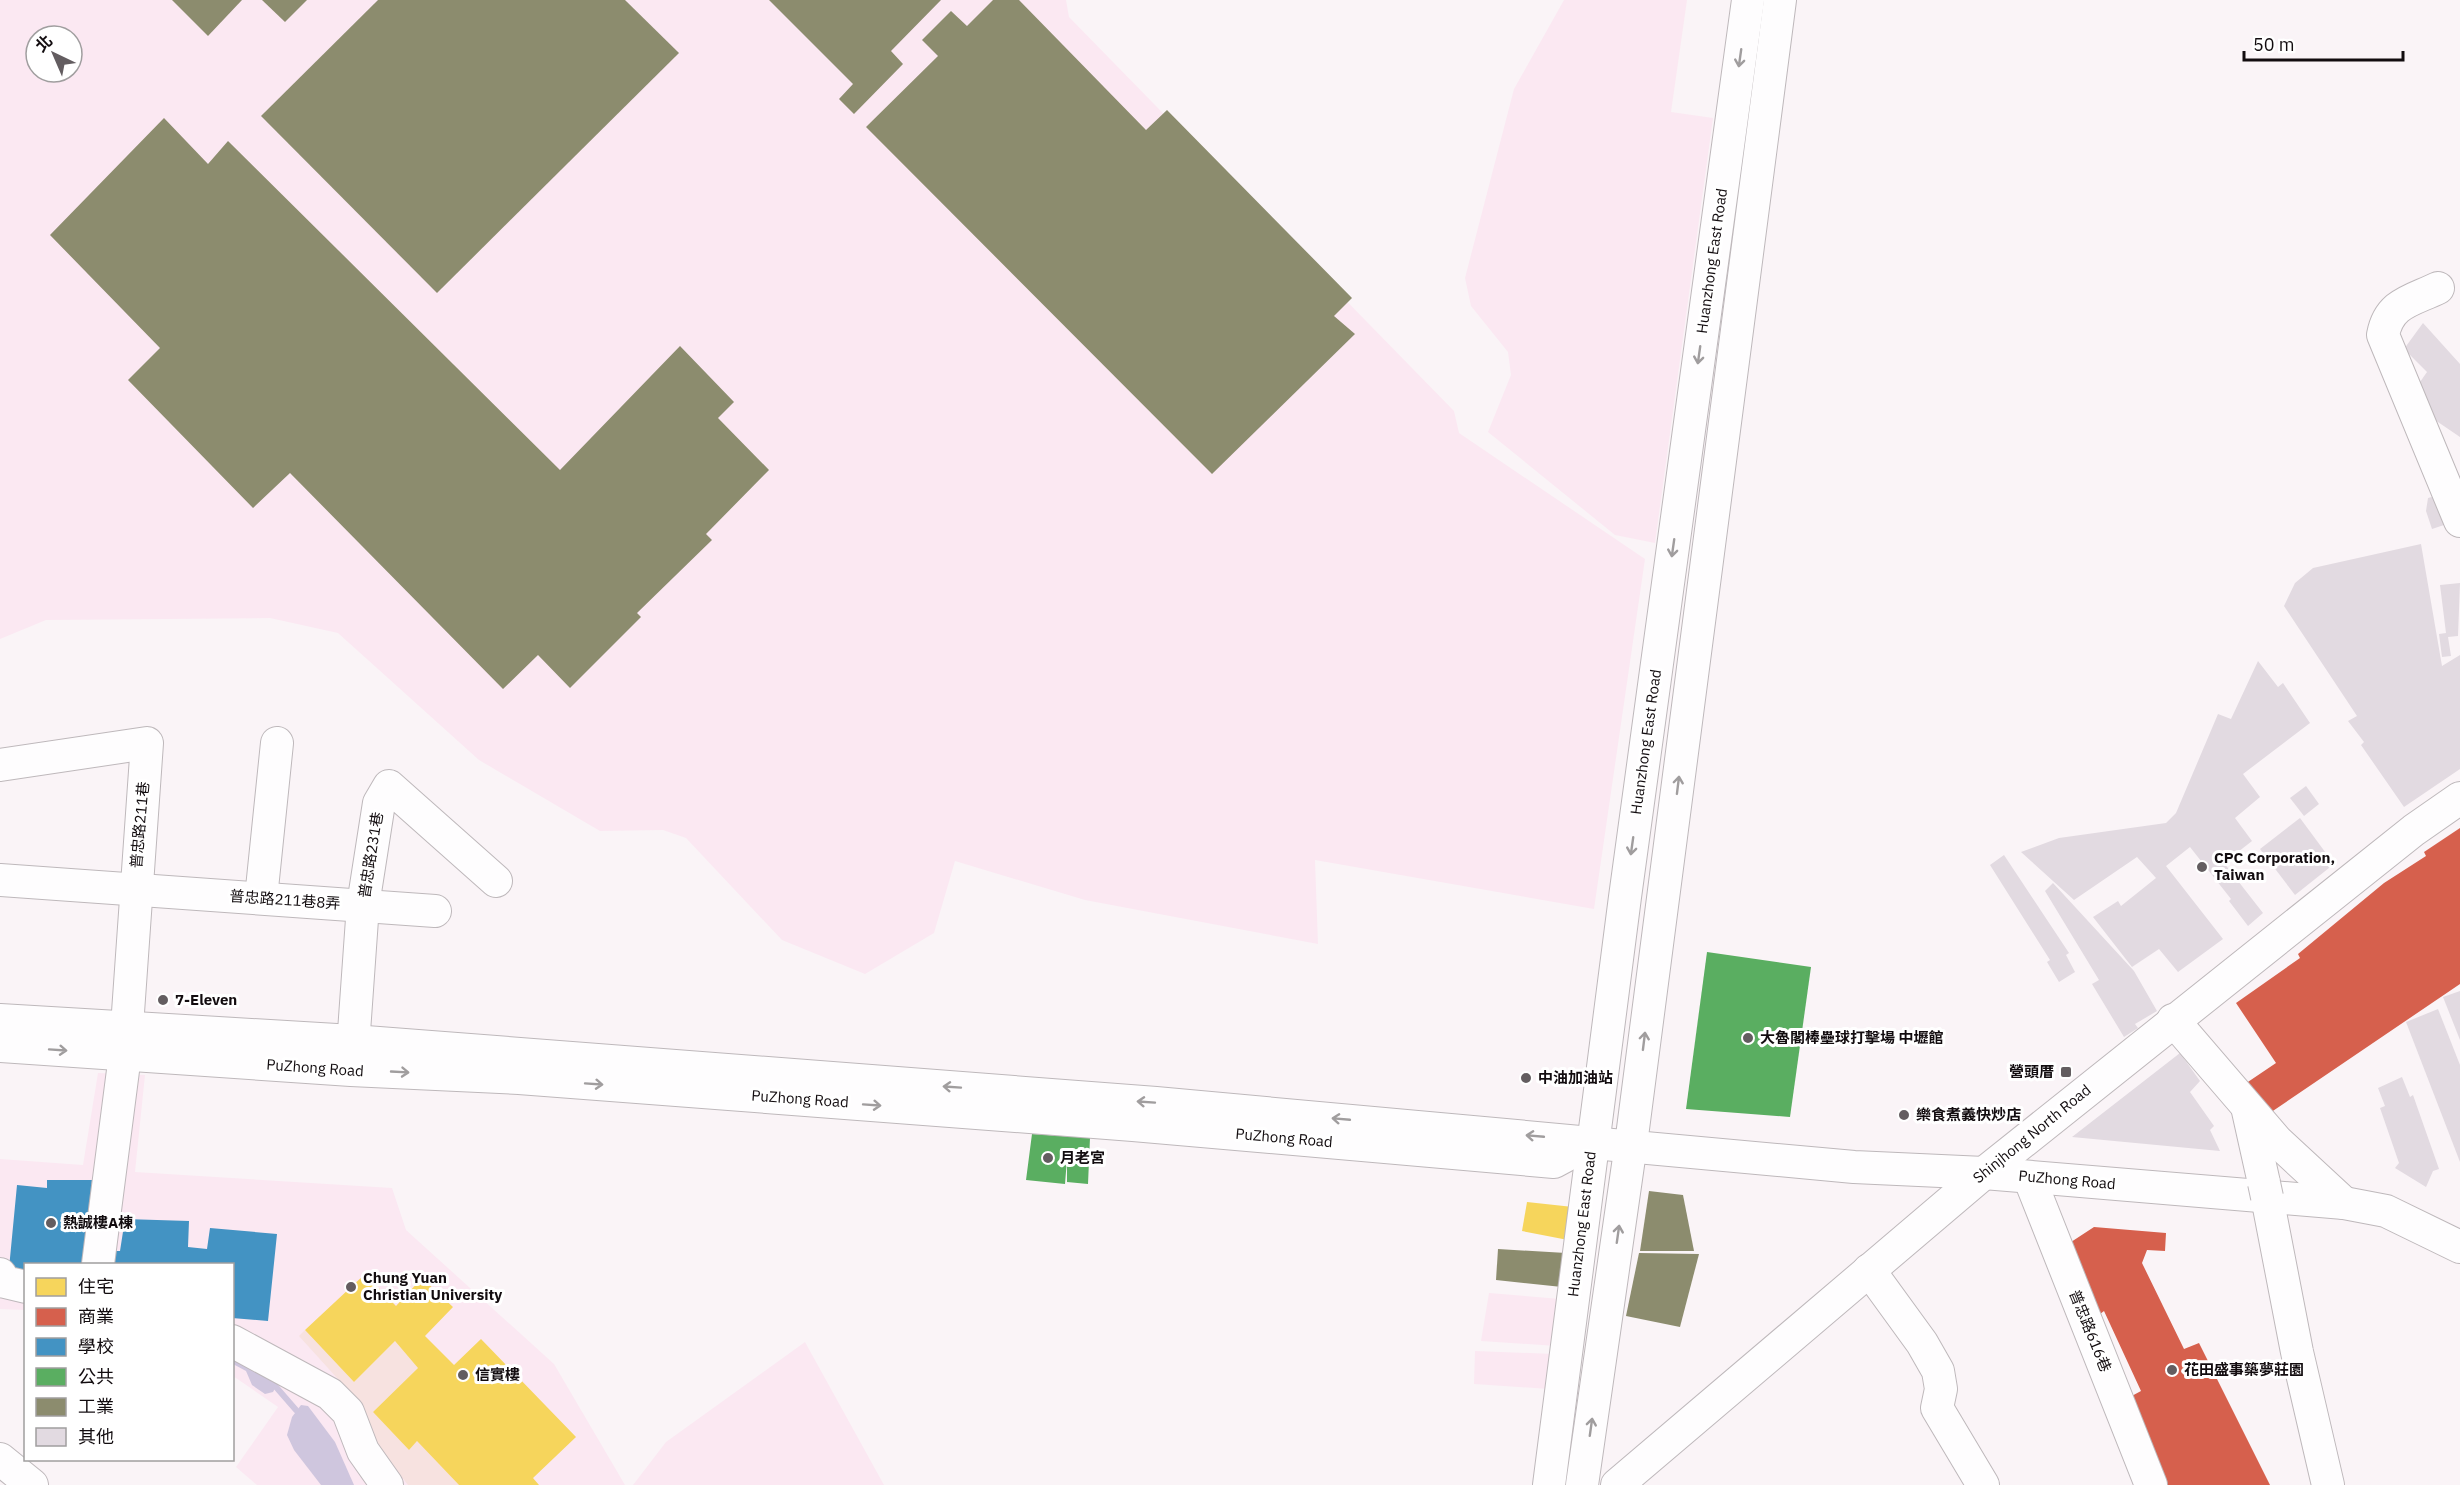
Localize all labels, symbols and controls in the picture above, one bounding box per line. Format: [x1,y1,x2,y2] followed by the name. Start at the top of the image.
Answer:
[24,24,84,84] north arrow
[2244,24,2403,62] scale bar
[31,30,56,56] text: 北
[2253,33,2295,56] text: 50 m
[1735,48,1746,67] one-way arrow
[1692,187,1731,335] street label: Huanzhong East Road
[1694,345,1705,365] one-way arrow
[1667,538,1678,558] one-way arrow
[1626,668,1665,816] street label: Huanzhong East Road
[1672,776,1683,795] one-way arrow
[126,781,153,869] street label: 普忠路211巷
[354,810,387,899] street label: 普忠路231巷
[1626,835,1637,855] one-way arrow
[2214,848,2335,884] place label: CPC Corporation, Taiwan
[2195,860,2209,874] marker: CPC Corporation, Taiwan
[229,886,341,913] street label: 普忠路211巷8弄
[175,990,237,1009] place label: 7-Eleven
[156,993,170,1007] marker: 7-Eleven
[1760,1028,1944,1047] place label: 大魯閣棒壘球打擊場 中壢館
[1639,1031,1650,1051] one-way arrow
[1741,1031,1755,1045] marker: 大魯閣棒壘球打擊場 中壢館
[48,1045,68,1056] one-way arrow
[266,1055,364,1080] street label: PuZhong Road
[2009,1062,2054,1081] place label: 營頭厝
[2059,1065,2073,1079] marker: 營頭厝
[389,1067,409,1078] one-way arrow
[1538,1068,1613,1087] place label: 中油加油站
[1519,1071,1533,1085] marker: 中油加油站
[584,1078,604,1089] one-way arrow
[1969,1080,2095,1187] street label: Shinjhong North Road
[942,1082,962,1093] one-way arrow
[751,1086,849,1111] street label: PuZhong Road
[1137,1096,1157,1107] one-way arrow
[862,1100,882,1111] one-way arrow
[1916,1105,2021,1124] place label: 樂食煮義快炒店
[1897,1108,1911,1122] marker: 樂食煮義快炒店
[1331,1113,1351,1124] one-way arrow
[1235,1124,1334,1151] street label: PuZhong Road
[1525,1130,1545,1141] one-way arrow
[1060,1148,1105,1167] place label: 月老宮
[1563,1150,1600,1298] street label: Huanzhong East Road
[1041,1151,1055,1165] marker: 月老宮
[2018,1166,2117,1193] street label: PuZhong Road
[63,1213,133,1232] place label: 熱誠樓A棟
[44,1216,58,1230] marker: 熱誠樓A棟
[1613,1225,1624,1244] one-way arrow
[24,1263,234,1461] legend
[363,1268,502,1304] place label: Chung Yuan Christian University
[78,1275,114,1298] text: 住宅
[344,1280,358,1294] marker: Chung Yuan Christian University
[2065,1287,2116,1375] street label: 普忠路616巷
[78,1305,114,1328] text: 商業
[78,1335,114,1358] text: 學校
[2184,1360,2304,1379] place label: 花田盛事築夢莊園
[2165,1363,2179,1377] marker: 花田盛事築夢莊園
[78,1365,114,1388] text: 公共
[475,1365,520,1384] place label: 信實樓
[456,1368,470,1382] marker: 信實樓
[78,1395,114,1418] text: 工業
[1585,1418,1596,1437] one-way arrow
[78,1425,114,1448] text: 其他

